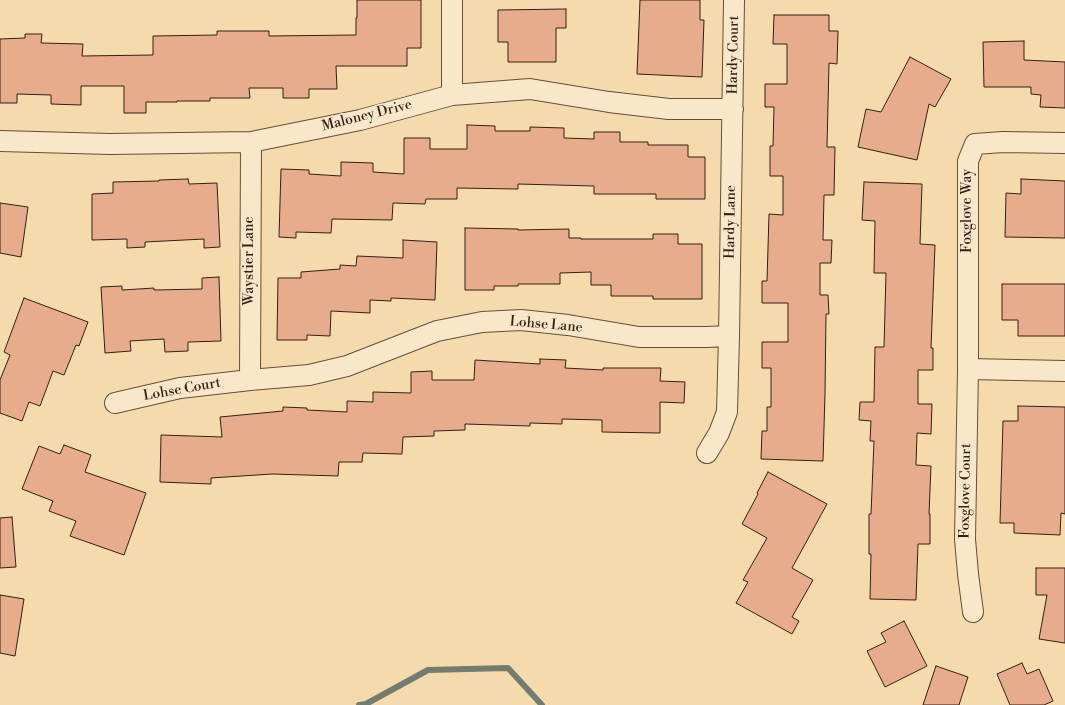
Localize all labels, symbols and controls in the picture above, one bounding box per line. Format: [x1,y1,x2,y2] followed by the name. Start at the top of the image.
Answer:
[725,15,743,95] street label: Hardy Court
[320,97,414,135] street label: Maloney Drive
[960,169,976,253] street label: Foxglove Way
[722,185,740,259] street label: Hardy Lane
[242,216,258,306] street label: Waystier Lane
[509,313,583,337] street label: Lohse Lane
[142,375,222,405] street label: Lohse Court
[957,443,975,539] street label: Foxglove Court

